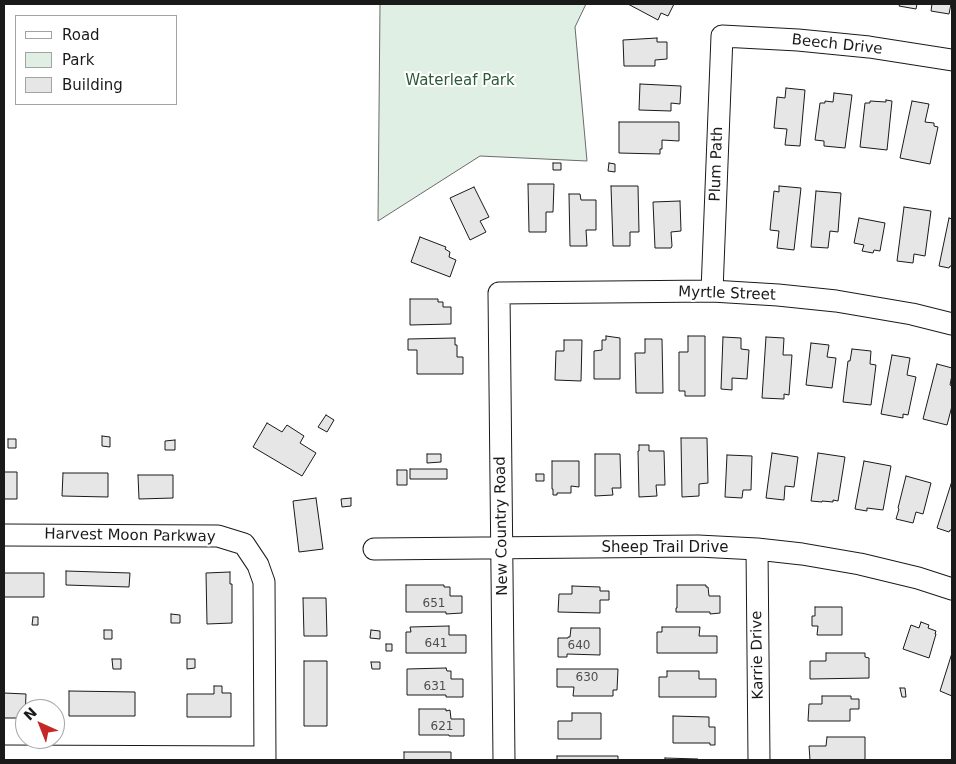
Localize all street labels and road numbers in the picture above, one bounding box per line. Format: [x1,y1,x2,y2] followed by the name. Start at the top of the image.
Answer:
[791,31,883,59] street label: Beech Drive
[707,126,727,202] street label: Plum Path
[678,283,776,305] street label: Myrtle Street
[492,456,512,596] street label: New Country Road
[44,526,216,546] street label: Harvest Moon Parkway
[601,539,729,557] street label: Sheep Trail Drive
[748,610,768,700] street label: Karrie Drive

